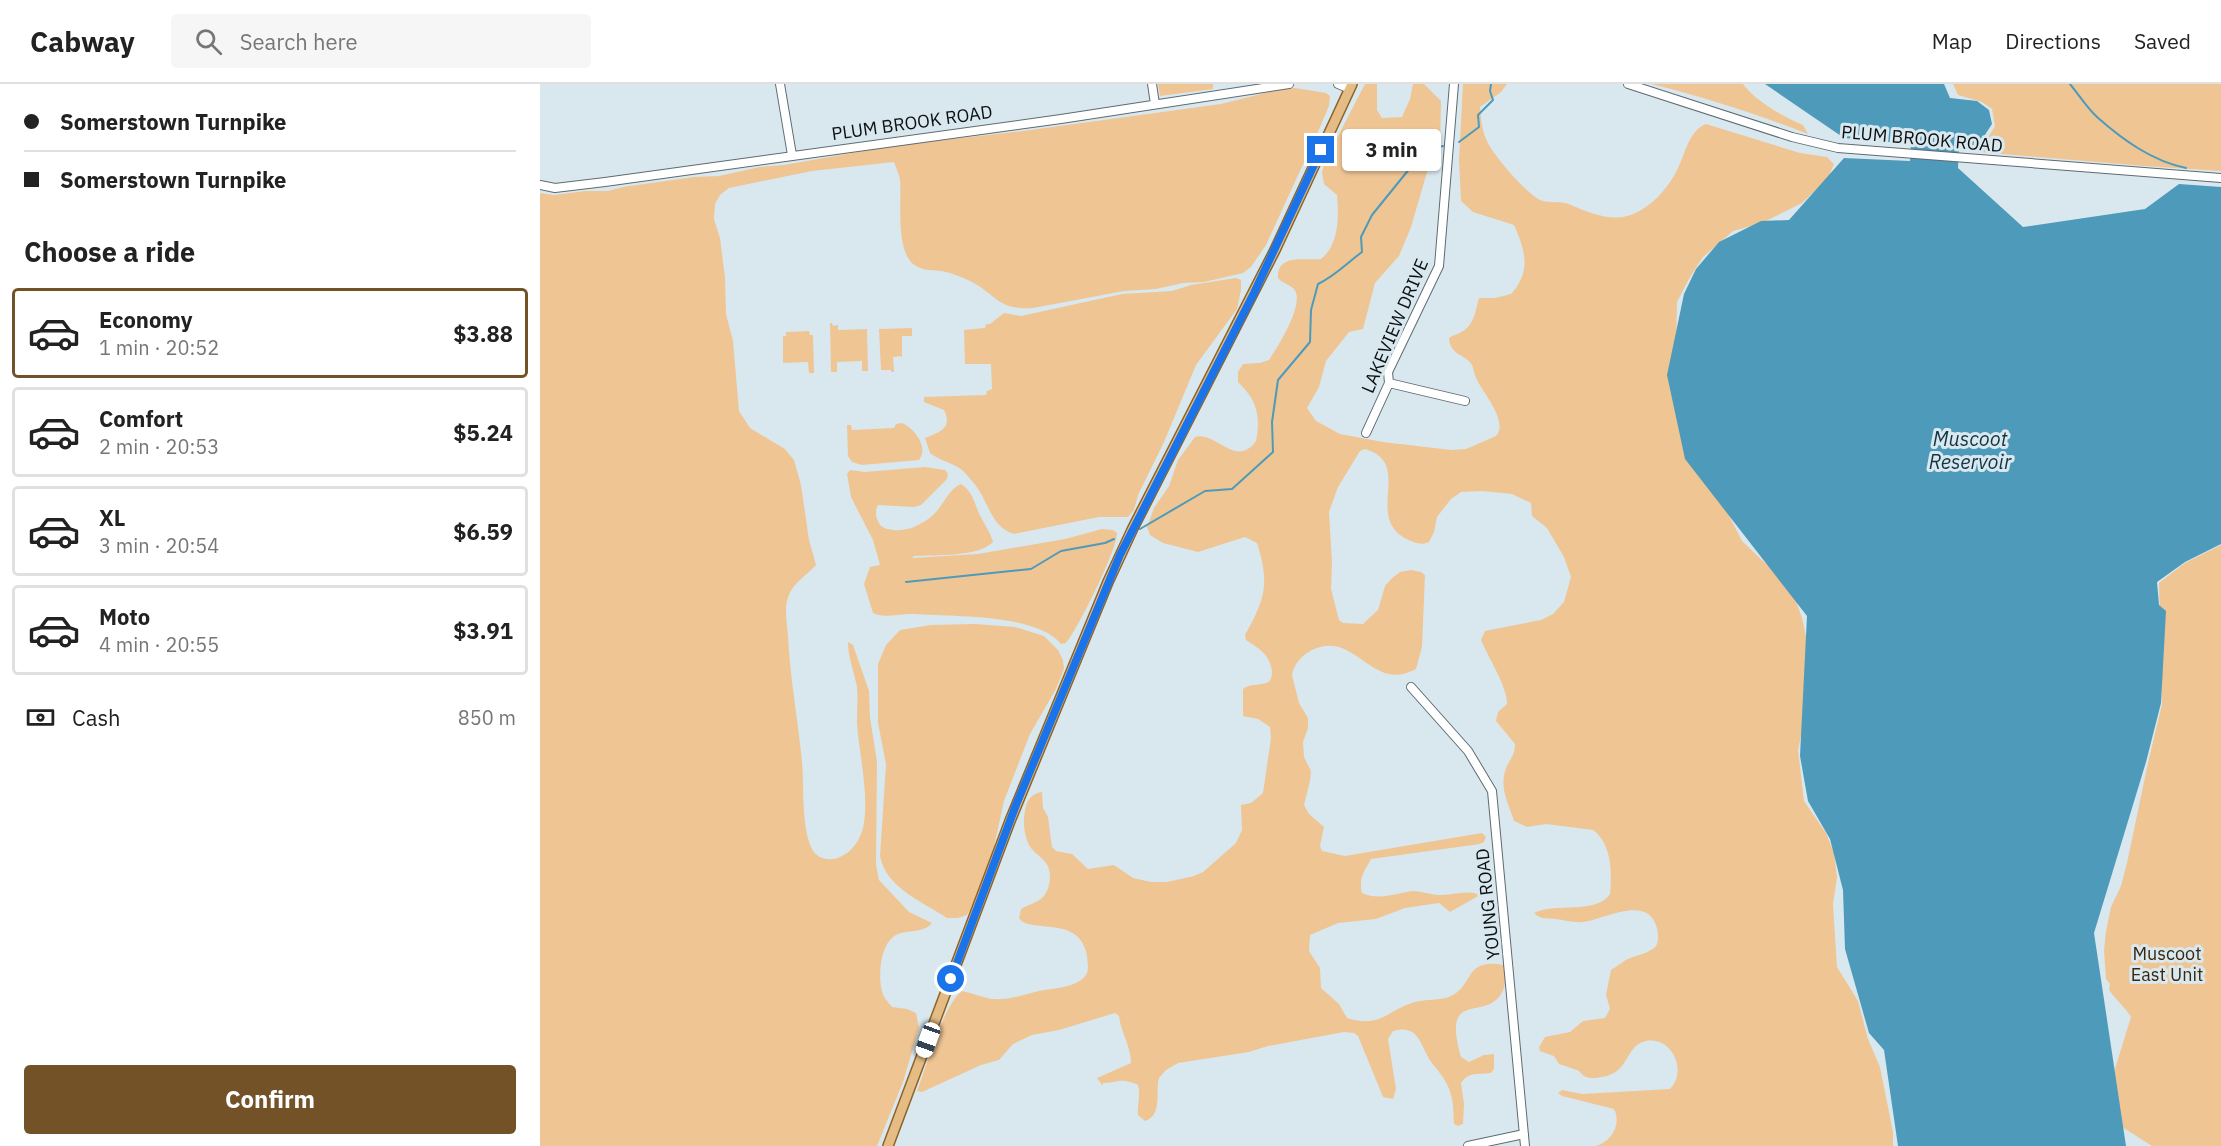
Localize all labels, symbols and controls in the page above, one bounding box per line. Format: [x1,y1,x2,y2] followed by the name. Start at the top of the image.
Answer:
[171,14,591,68] search box
[30,23,135,60] text: Cabway
[192,25,225,58] icon: search
[240,27,358,56] text: Search here
[1932,27,1972,55] text: Map
[2005,27,2101,55] text: Directions
[2134,27,2191,55] text: Saved
[830,100,994,145] street label: PLUM BROOK ROAD
[60,107,286,136] text: Somerstown Turnpike
[1840,120,2004,157] street label: PLUM BROOK ROAD
[1342,129,1441,171] callout: 3 min
[1307,136,1334,163] route end
[1365,136,1418,163] text: 3 min
[60,165,286,194] text: Somerstown Turnpike
[24,234,195,269] text: Choose a ride
[1356,255,1433,396] street label: LAKEVIEW DRIVE
[99,305,193,334] text: Economy
[27,306,81,360] icon: car
[453,319,513,348] text: $3.88
[99,334,219,361] text: 1 min · 20:52
[99,404,183,433] text: Comfort
[27,405,81,459] icon: car
[453,418,513,447] text: $5.24
[1929,425,2012,475] water label: Muscoot Reservoir
[99,433,219,460] text: 2 min · 20:53
[99,503,125,532] text: XL
[27,504,81,558] icon: car
[453,517,513,546] text: $6.59
[99,532,219,559] text: 3 min · 20:54
[99,602,150,631] text: Moto
[27,603,81,657] icon: car
[453,616,513,645] text: $3.91
[99,631,219,658] text: 4 min · 20:55
[24,701,57,734] icon: cash
[72,703,121,732] text: Cash
[458,704,516,731] text: 850 m
[1470,847,1505,961] street label: YOUNG ROAD
[2131,942,2203,986] park label: Muscoot East Unit
[937,965,964,992] route start
[913,1020,943,1060] car
[24,1065,516,1134] button: Confirm

